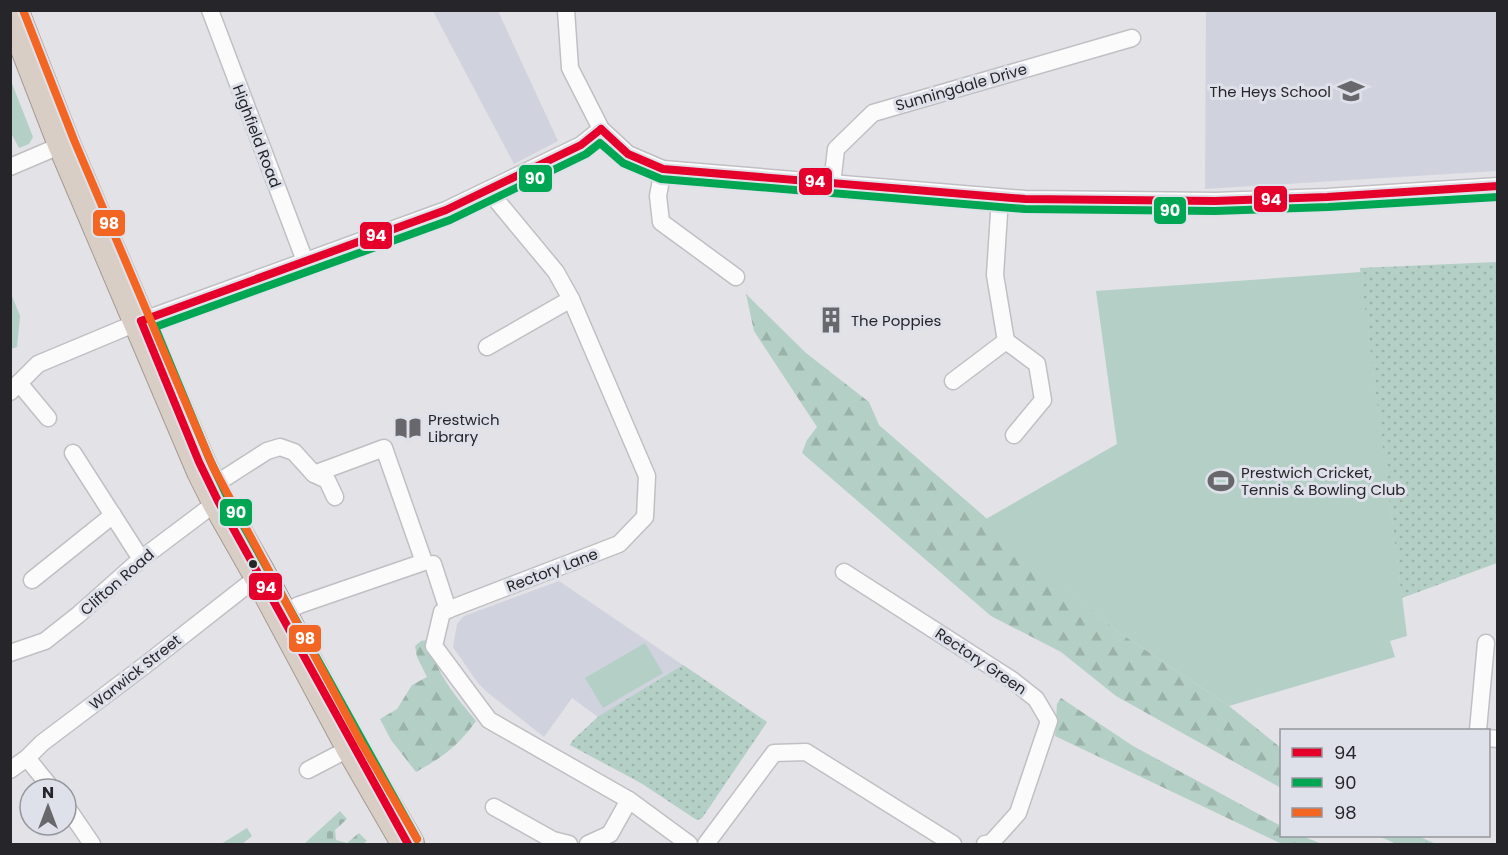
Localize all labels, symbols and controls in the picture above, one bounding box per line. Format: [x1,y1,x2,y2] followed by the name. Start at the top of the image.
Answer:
[893,58,1029,116] street label: Sunningdale Drive
[1336,76,1366,106] school or university icon: The Heys School
[1210,81,1331,102] place label: The Heys School
[228,82,286,190] street label: Highfield Road
[518,164,553,193] line badge: 90
[525,167,545,190] text: 90
[798,167,833,196] line badge: 94
[805,170,825,193] text: 94
[1253,185,1288,213] line badge: 94
[1261,188,1281,211] text: 94
[1153,196,1187,225] line badge: 90
[1160,199,1180,222] text: 90
[92,209,126,237] line badge: 98
[99,212,119,235] text: 98
[359,221,393,250] line badge: 94
[366,224,386,247] text: 94
[816,305,846,335] building icon: The Poppies
[851,310,942,331] place label: The Poppies
[428,409,500,447] place label: Prestwich Library
[393,413,423,443] library icon: Prestwich Library
[1241,462,1405,500] place label: Prestwich Cricket, Tennis & Bowling Club
[1206,466,1236,496] sports icon: Prestwich Cricket, Tennis & Bowling Club
[219,498,253,527] line badge: 90
[226,501,246,524] text: 90
[503,543,601,597] street label: Rectory Lane
[76,544,158,620] street label: Clifton Road
[247,558,259,570] unlabelled marker
[248,572,283,601] line badge: 94
[256,576,276,599] text: 94
[931,623,1031,699] street label: Rectory Green
[288,624,322,653] line badge: 98
[295,627,315,650] text: 98
[85,630,185,714] street label: Warwick Street
[1280,729,1490,837] legend
[1334,740,1357,765] text: 94
[1334,770,1357,795] text: 90
[18,777,78,837] north arrow
[42,781,54,804] text: N
[1334,800,1357,825] text: 98

